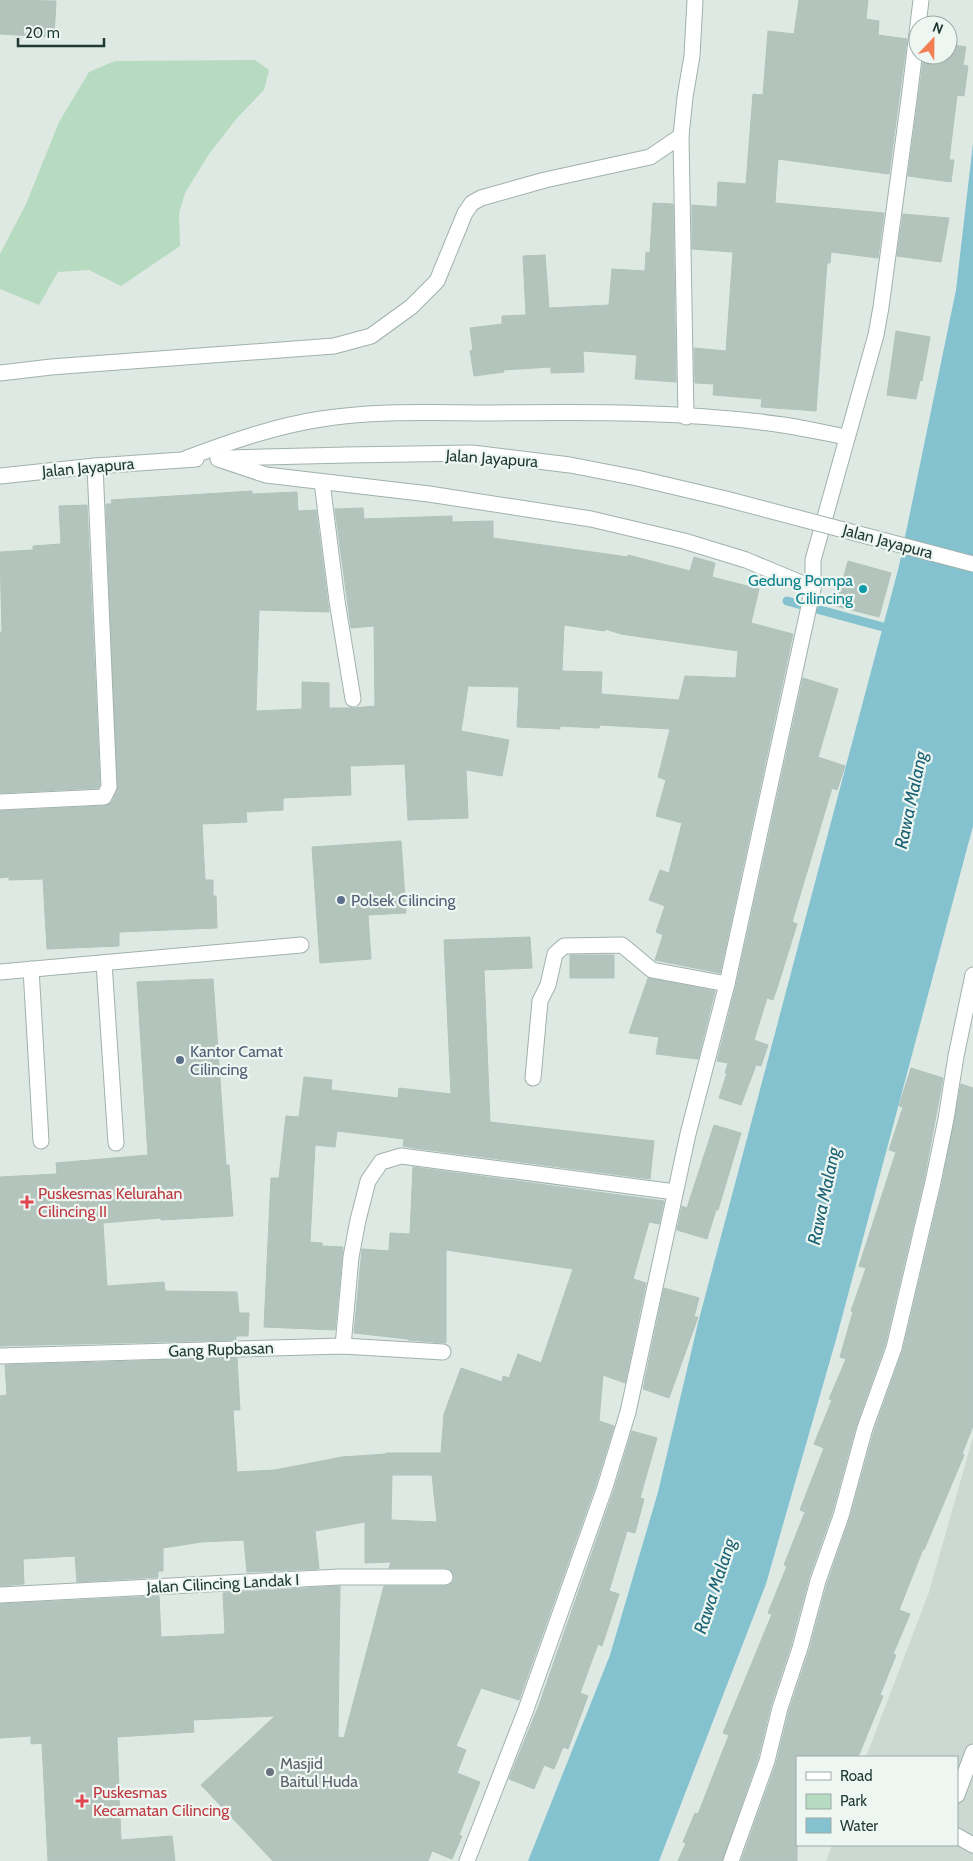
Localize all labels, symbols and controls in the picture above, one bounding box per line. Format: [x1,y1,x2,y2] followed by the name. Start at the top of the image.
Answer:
[18,15,104,47] scale bar
[908,15,958,65] north arrow
[930,18,946,38] text: N
[25,24,60,42] text: 20 m
[444,446,539,471] street label: Jalan Jayapura
[40,454,135,481] street label: Jalan Jayapura
[840,520,935,563] street label: Jalan Jayapura
[748,571,854,608] place label: Gedung Pompa Cilincing
[857,583,869,595] marker: Gedung Pompa Cilincing
[890,748,932,851] water label: Rawa Malang
[351,891,457,910] place label: Polsek Cilincing
[335,894,347,906] marker: Polsek Cilincing
[190,1042,283,1079] place label: Kantor Camat Cilincing
[174,1054,186,1066] marker: Kantor Camat Cilincing
[803,1144,845,1247] water label: Rawa Malang
[38,1184,182,1221] place label: Puskesmas Kelurahan Cilincing II
[20,1195,34,1209] marker: Puskesmas Kelurahan Cilincing II
[168,1338,274,1361] street label: Gang Rupbasan
[689,1535,741,1637] water label: Rawa Malang
[145,1570,300,1597] street label: Jalan Cilincing Landak I
[280,1754,358,1791] place label: Masjid Baitul Huda
[796,1756,958,1846] legend
[264,1766,276,1778] marker: Masjid Baitul Huda
[840,1767,873,1785] text: Road
[93,1783,230,1820] place label: Puskesmas Kecamatan Cilincing
[840,1792,867,1810] text: Park
[75,1794,89,1808] marker: Puskesmas Kecamatan Cilincing
[840,1817,878,1835] text: Water

